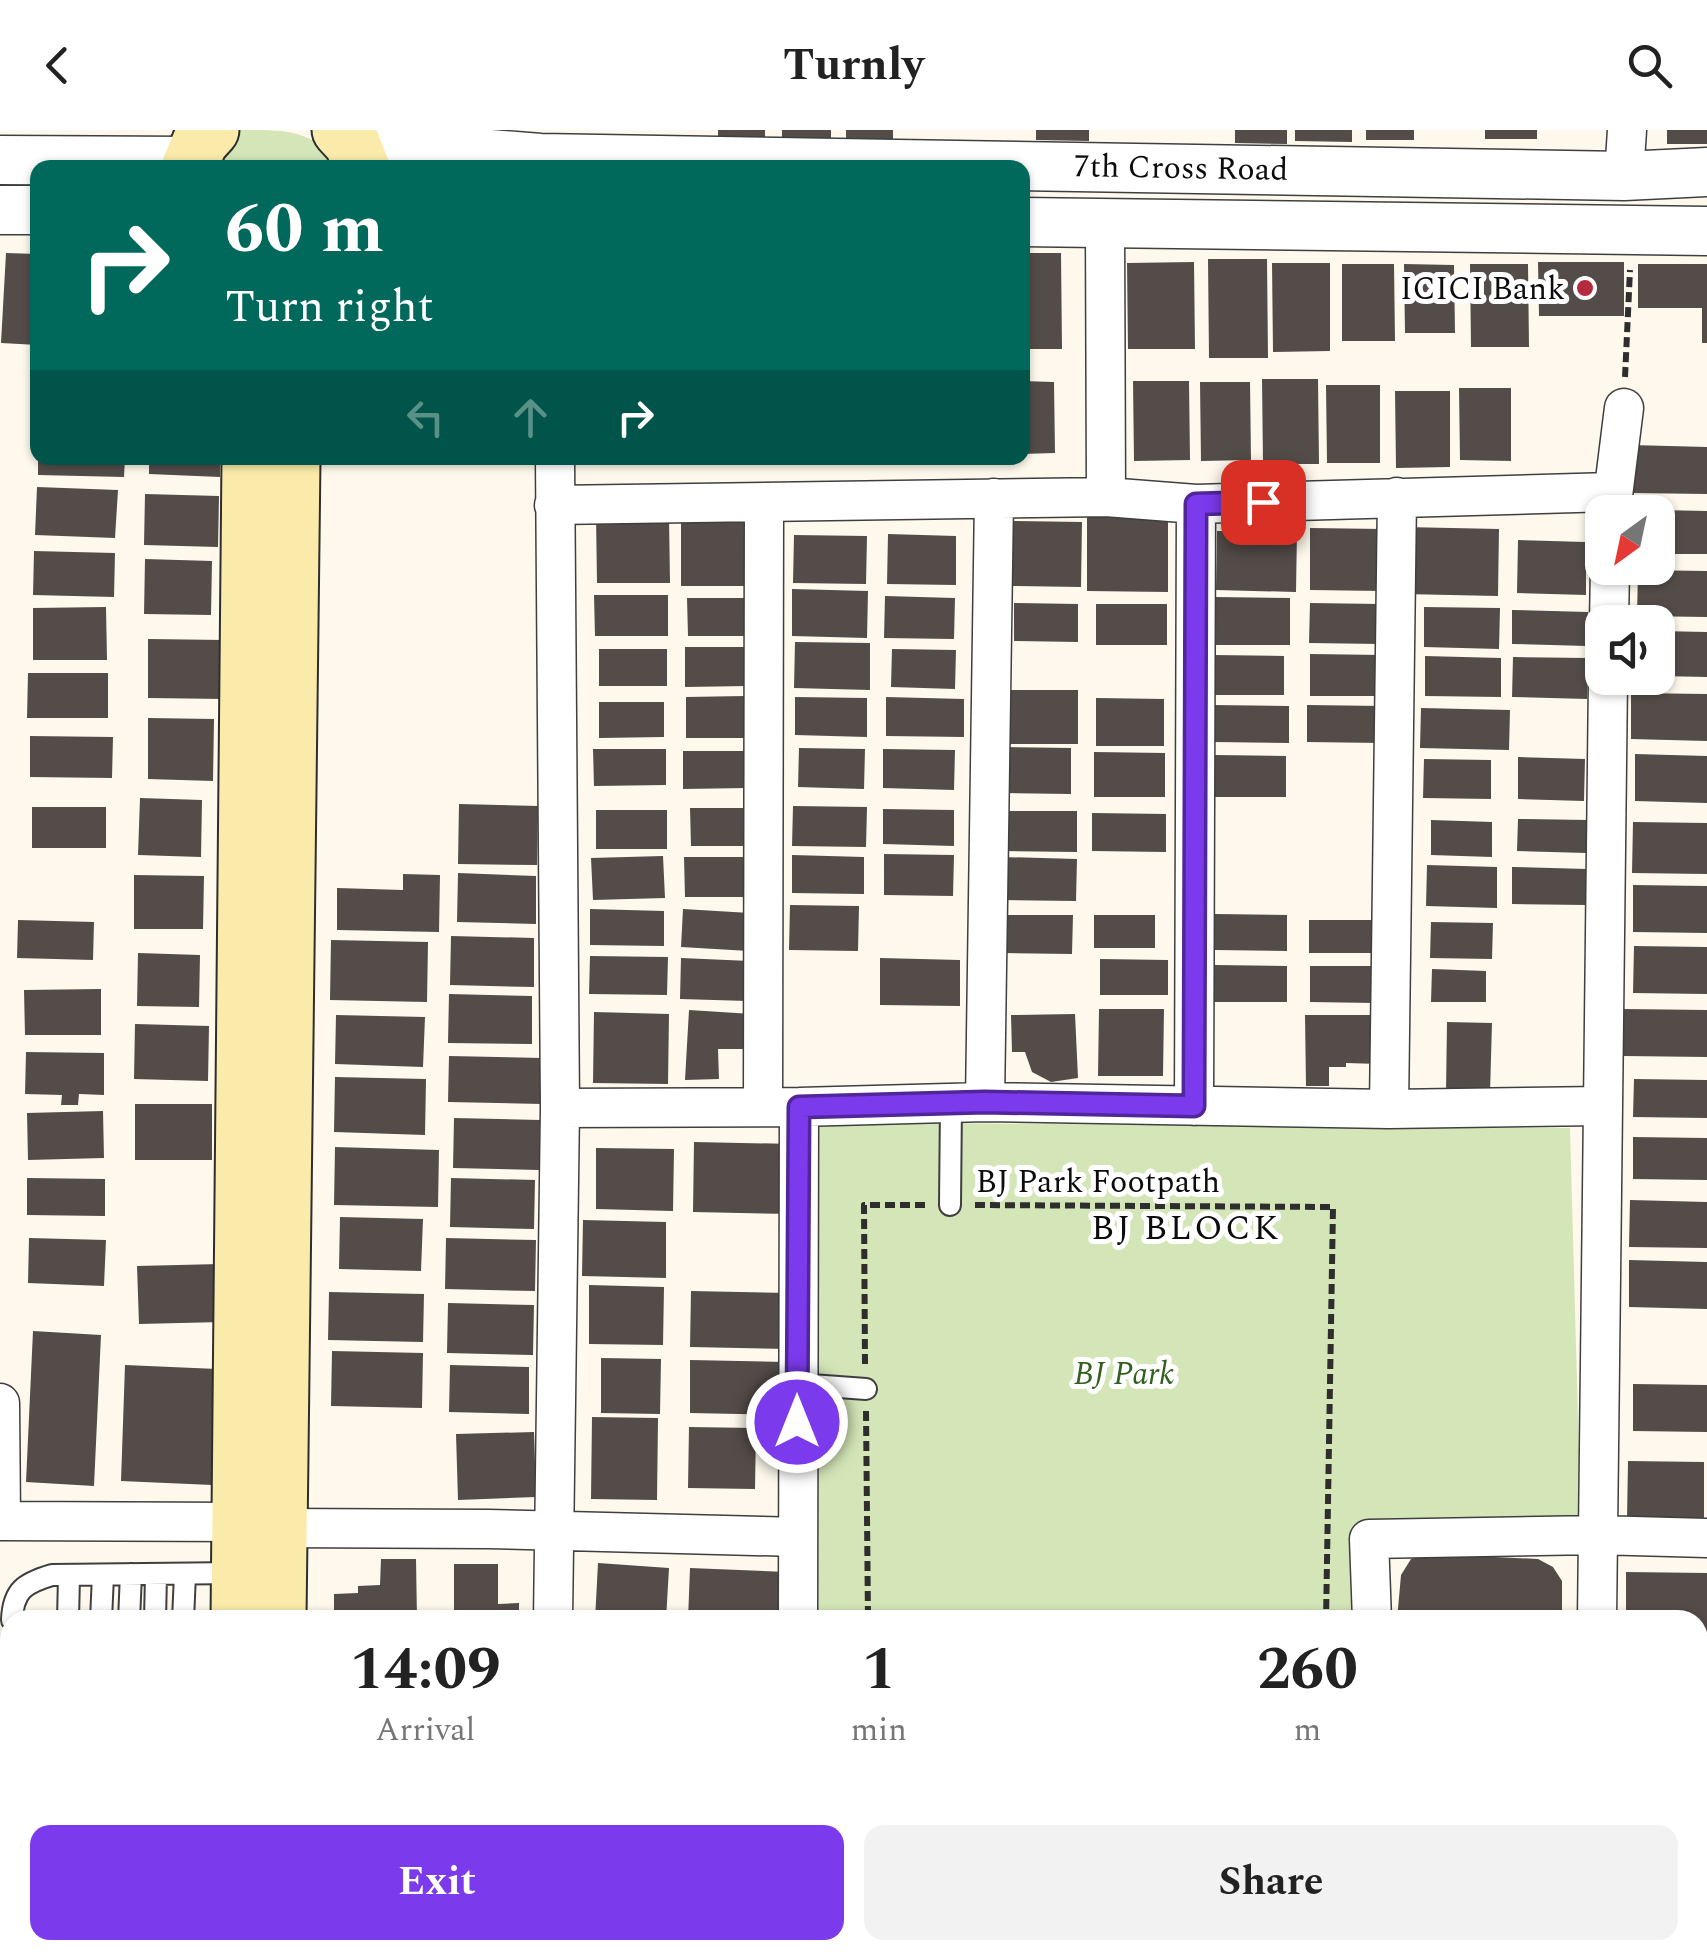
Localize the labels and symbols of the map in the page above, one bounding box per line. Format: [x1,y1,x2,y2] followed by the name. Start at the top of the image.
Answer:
[1073,142,1289,195] street label: 7th Cross Road
[1400,265,1565,314] place label: ICICI Bank
[1574,277,1596,299] marker: ICICI Bank
[1221,460,1306,545] pin
[1585,495,1675,585] north arrow
[976,1158,1220,1207] street label: BJ Park Footpath
[1091,1202,1281,1255] district label: BJ BLOCK
[1074,1350,1174,1399] park label: BJ Park
[745,1370,849,1474] position arrow

